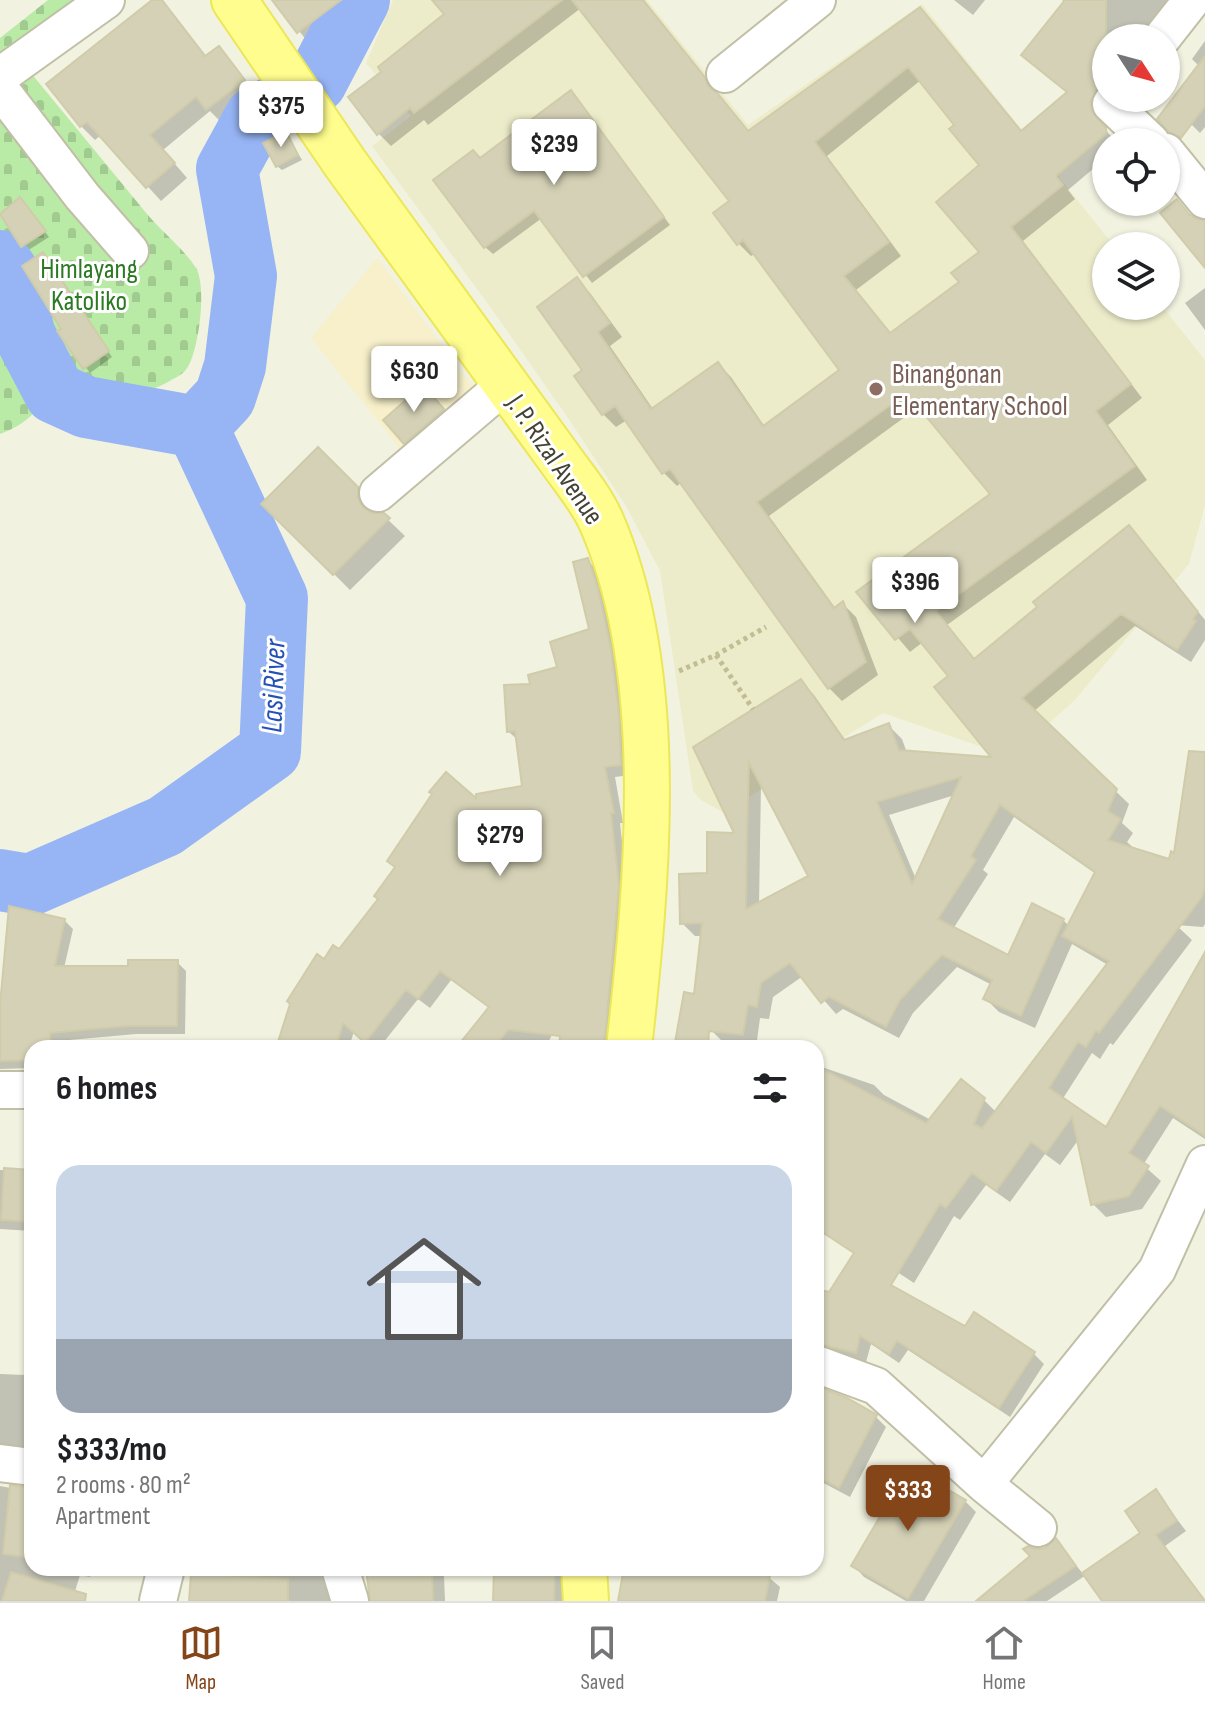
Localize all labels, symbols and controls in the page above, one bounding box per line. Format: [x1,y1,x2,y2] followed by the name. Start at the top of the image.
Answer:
[1092,24,1180,112] north arrow
[1092,24,1180,320] map controls
[234,81,328,149] pin: $375
[257,91,305,122] text: $375
[507,119,601,187] pin: $239
[1092,128,1180,216] button: locate
[530,129,578,160] text: $239
[1092,232,1180,320] button: layers
[40,253,138,318] park label: Himlayang Katoliko
[367,346,461,414] pin: $630
[389,356,439,387] text: $630
[892,358,1068,423] place label: Binangonan Elementary School
[867,380,885,398] marker: Binangonan Elementary School
[499,388,610,531] street label: J. P. Rizal Avenue
[868,557,962,625] pin: $396
[890,567,940,598] text: $396
[254,637,294,733] water label: Lasi River
[453,810,547,878] pin: $279
[476,820,524,851] text: $279
[748,1066,792,1110] icon: filters
[56,1068,157,1109] text: 6 homes
[352,1217,496,1361] icon: home
[56,1429,167,1470] text: $333/mo
[861,1465,955,1533] pin: $333
[56,1470,191,1501] text: 2 rooms · 80 m²
[884,1475,932,1506] text: $333
[56,1501,150,1532] text: Apartment
[179,1621,223,1696] tab: Map
[580,1621,625,1696] tab: Saved
[982,1621,1026,1696] tab: Home

